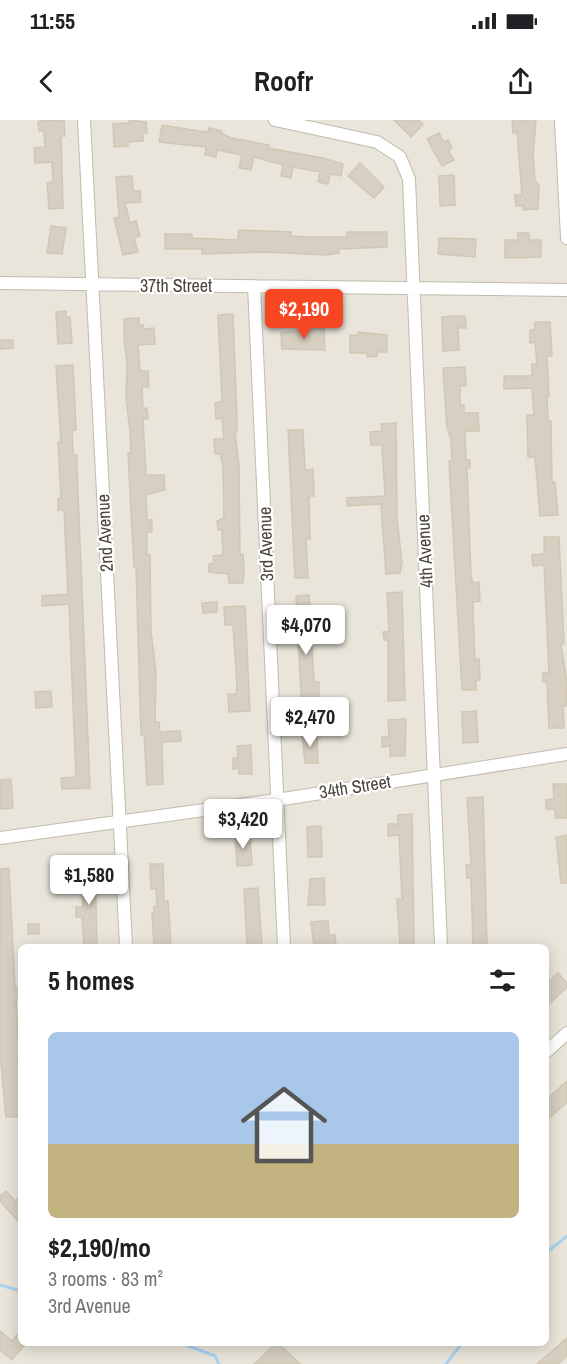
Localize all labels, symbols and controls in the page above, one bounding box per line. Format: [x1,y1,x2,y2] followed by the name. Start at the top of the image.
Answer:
[30,6,75,36] text: 11:55
[254,63,313,99] text: Roofr
[30,65,63,98] icon: back
[504,65,537,98] icon: share
[140,273,212,298] street label: 37th Street
[255,289,353,340] pin: $2,190
[279,295,329,322] text: $2,190
[90,494,119,572] street label: 2nd Avenue
[252,506,279,582] street label: 3rd Avenue
[410,514,439,588] street label: 4th Avenue
[257,605,355,656] pin: $4,070
[281,611,331,638] text: $4,070
[261,697,359,748] pin: $2,470
[285,703,335,730] text: $2,470
[317,769,393,805] street label: 34th Street
[194,799,292,850] pin: $3,420
[218,805,268,832] text: $3,420
[40,855,138,906] pin: $1,580
[64,861,114,888] text: $1,580
[48,963,135,998] text: 5 homes
[486,964,519,997] icon: filters
[230,1071,338,1179] icon: home
[48,1230,151,1265] text: $2,190/mo
[48,1265,163,1292] text: 3 rooms · 83 m²
[48,1292,131,1319] text: 3rd Avenue

